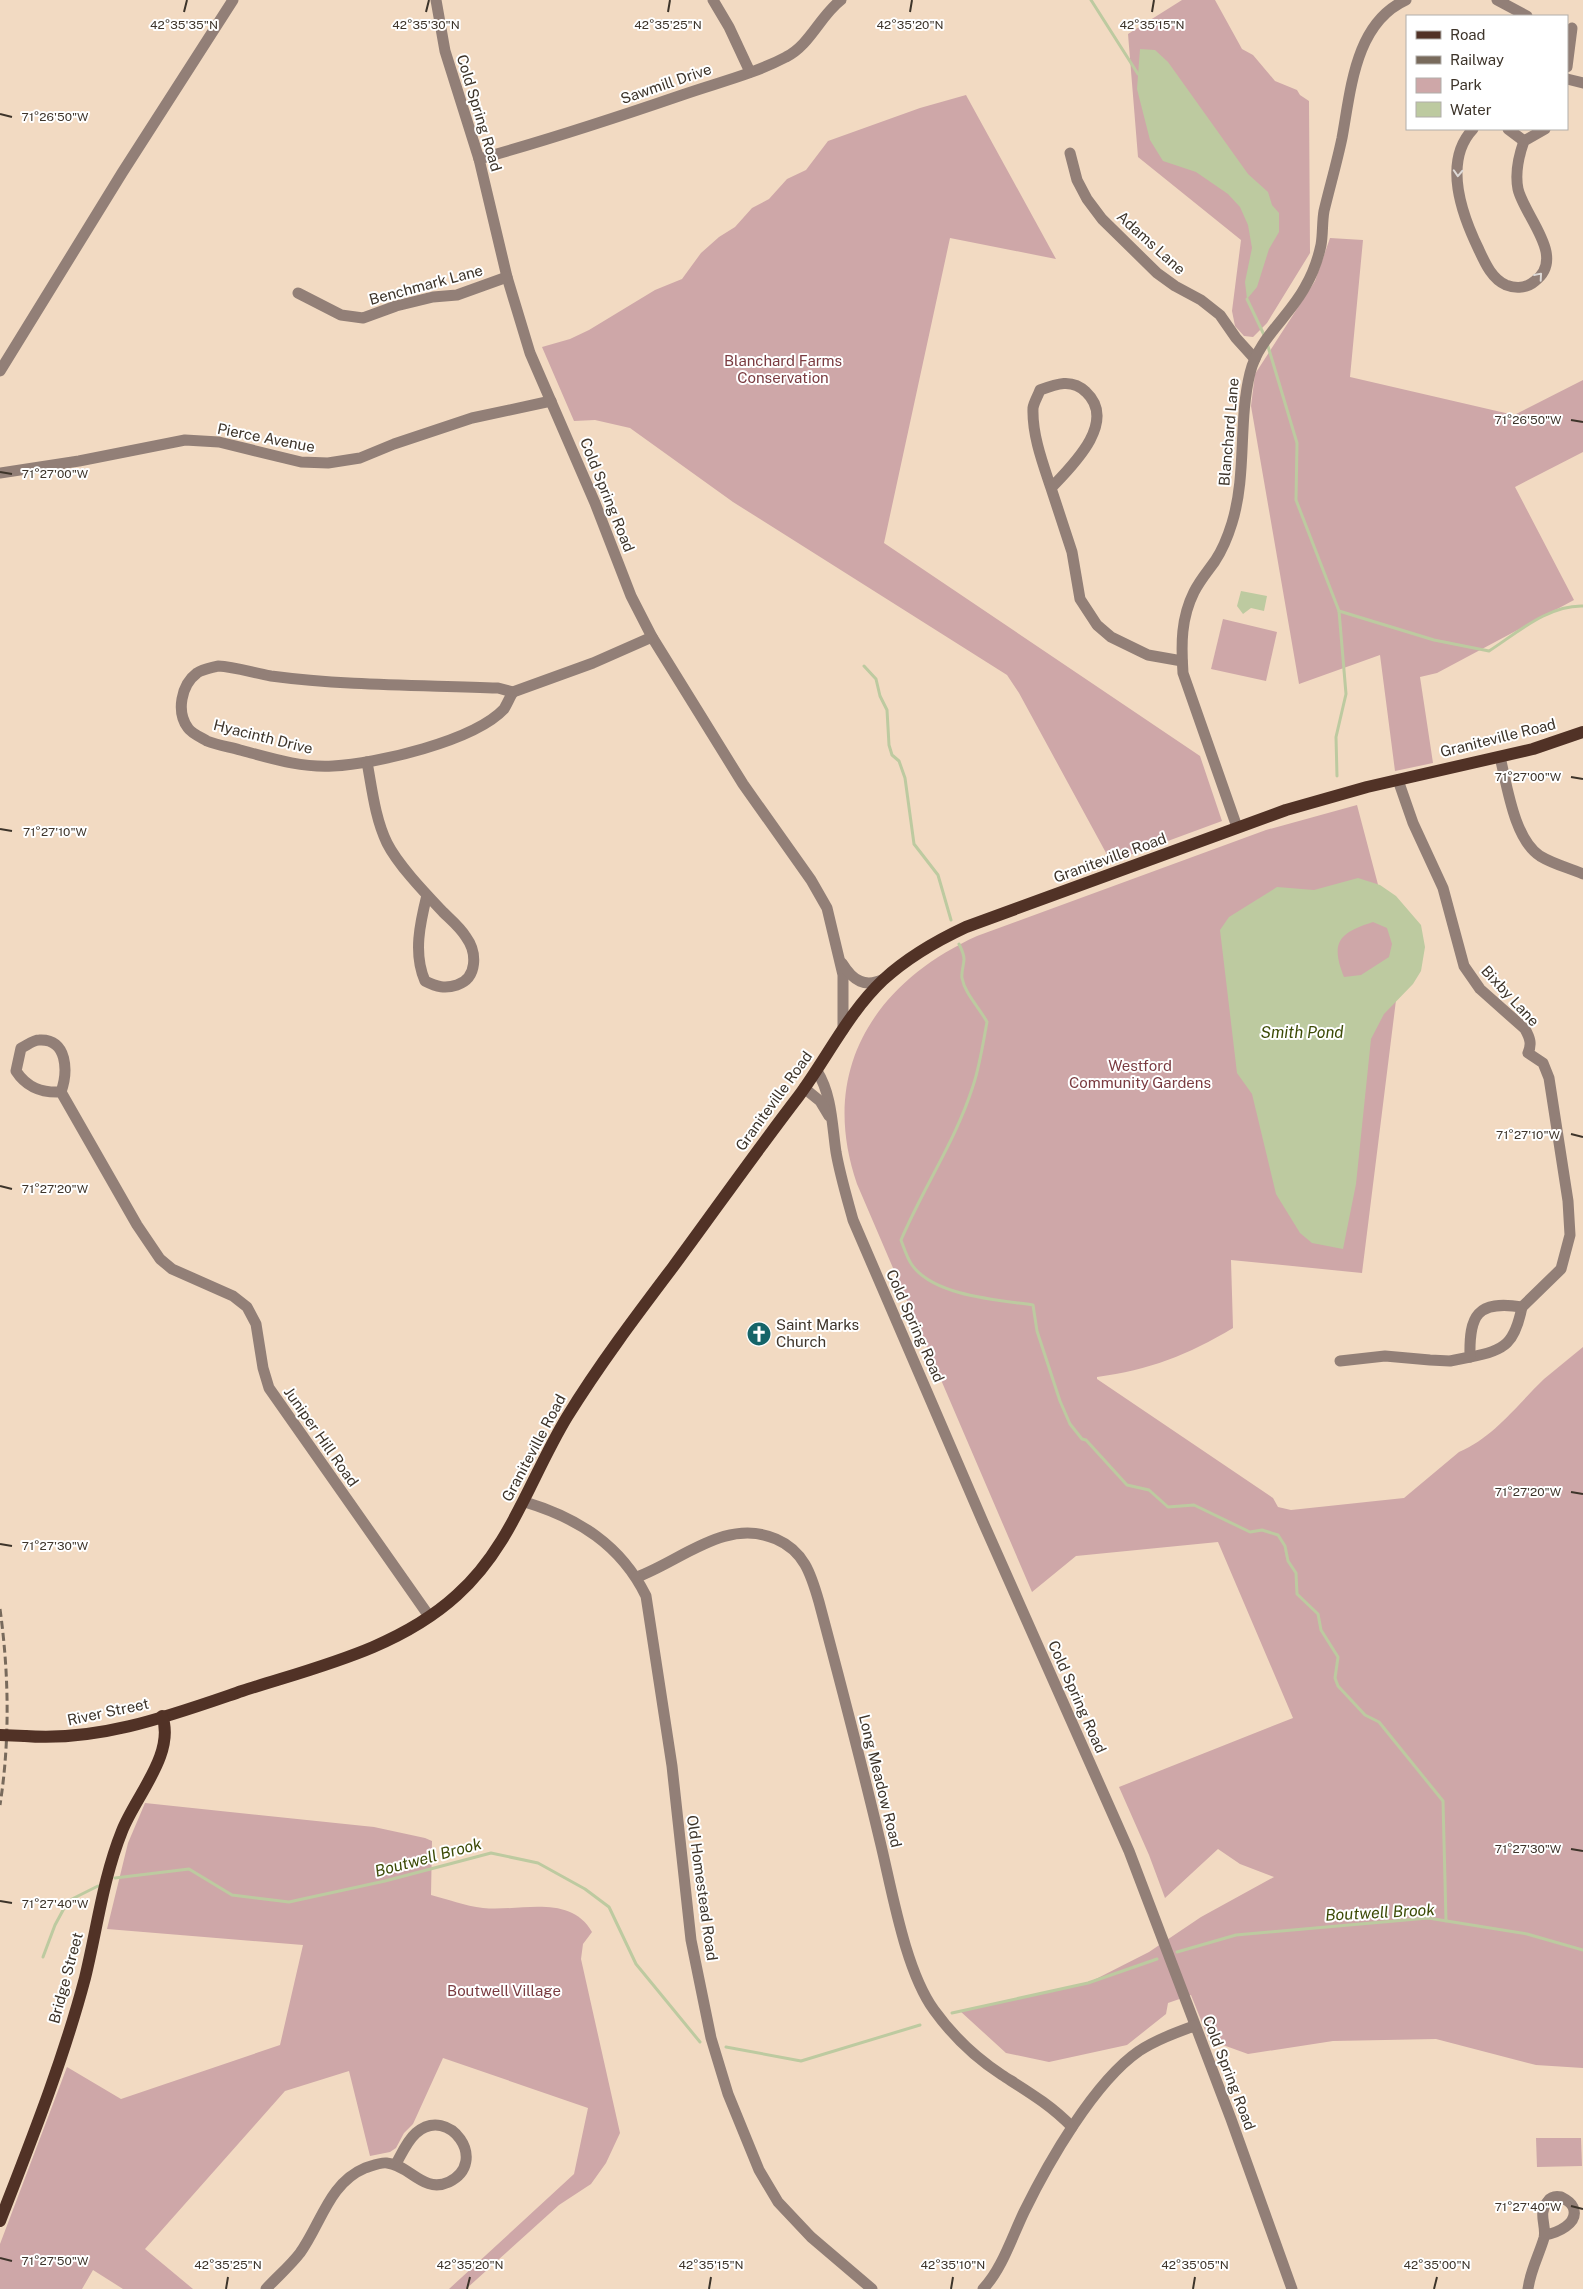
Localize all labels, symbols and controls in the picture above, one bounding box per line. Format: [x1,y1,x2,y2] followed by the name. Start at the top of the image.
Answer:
[1406,15,1568,130] legend
[150,18,218,32] text: 42°35'35"N
[392,18,460,32] text: 42°35'30"N
[634,18,702,32] text: 42°35'25"N
[876,18,944,32] text: 42°35'20"N
[1119,18,1185,32] text: 42°35'15"N
[1450,26,1486,43] text: Road
[1450,51,1504,68] text: Railway
[454,52,505,173] street label: Cold Spring Road
[618,60,713,107] street label: Sawmill Drive
[1450,76,1482,93] text: Park
[1450,101,1492,118] text: Water
[21,110,89,124] text: 71°26'50"W
[1453,170,1463,178] one-way arrow
[1114,208,1189,278] street label: Adams Lane
[367,261,485,308] street label: Benchmark Lane
[1533,273,1542,282] one-way arrow
[724,352,842,386] park label: Blanchard Farms Conservation
[1215,377,1242,487] street label: Blanchard Lane
[1494,413,1562,427] text: 71°26'50"W
[216,420,316,455] street label: Pierce Avenue
[577,435,638,554] street label: Cold Spring Road
[22,467,89,481] text: 71°27'00"W
[1438,715,1558,760] street label: Graniteville Road
[212,716,315,757] street label: Hyacinth Drive
[1495,770,1562,784] text: 71°27'00"W
[23,825,88,839] text: 71°27'10"W
[1051,829,1168,886] street label: Graniteville Road
[1478,962,1543,1029] street label: Bixby Lane
[1260,1023,1344,1042] water label: Smith Pond
[732,1048,815,1154] street label: Graniteville Road
[1069,1057,1211,1091] park label: Westford Community Gardens
[1496,1128,1561,1142] text: 71°27'10"W
[22,1182,89,1196] text: 71°27'20"W
[883,1267,948,1385] street label: Cold Spring Road
[776,1316,859,1350] place label: Saint Marks Church
[746,1321,772,1347] church icon: Saint Marks Church
[281,1384,362,1490] street label: Juniper Hill Road
[498,1391,569,1504] street label: Graniteville Road
[1495,1485,1562,1499] text: 71°27'20"W
[22,1539,89,1553] text: 71°27'30"W
[1045,1638,1110,1756] street label: Cold Spring Road
[66,1695,150,1728] street label: River Street
[856,1713,905,1849] street label: Long Meadow Road
[684,1814,721,1962] street label: Old Homestead Road
[373,1834,484,1881] water label: Boutwell Brook
[1495,1842,1562,1856] text: 71°27'30"W
[22,1897,89,1911] text: 71°27'40"W
[1325,1900,1436,1925] water label: Boutwell Brook
[45,1930,86,2025] street label: Bridge Street
[447,1982,561,1999] park label: Boutwell Village
[1200,2013,1259,2133] street label: Cold Spring Road
[1495,2200,1562,2214] text: 71°27'40"W
[22,2254,89,2268] text: 71°27'50"W
[194,2258,262,2272] text: 42°35'25"N
[436,2258,504,2272] text: 42°35'20"N
[678,2258,744,2272] text: 42°35'15"N
[921,2258,985,2272] text: 42°35'10"N
[1161,2258,1229,2272] text: 42°35'05"N
[1403,2258,1471,2272] text: 42°35'00"N

